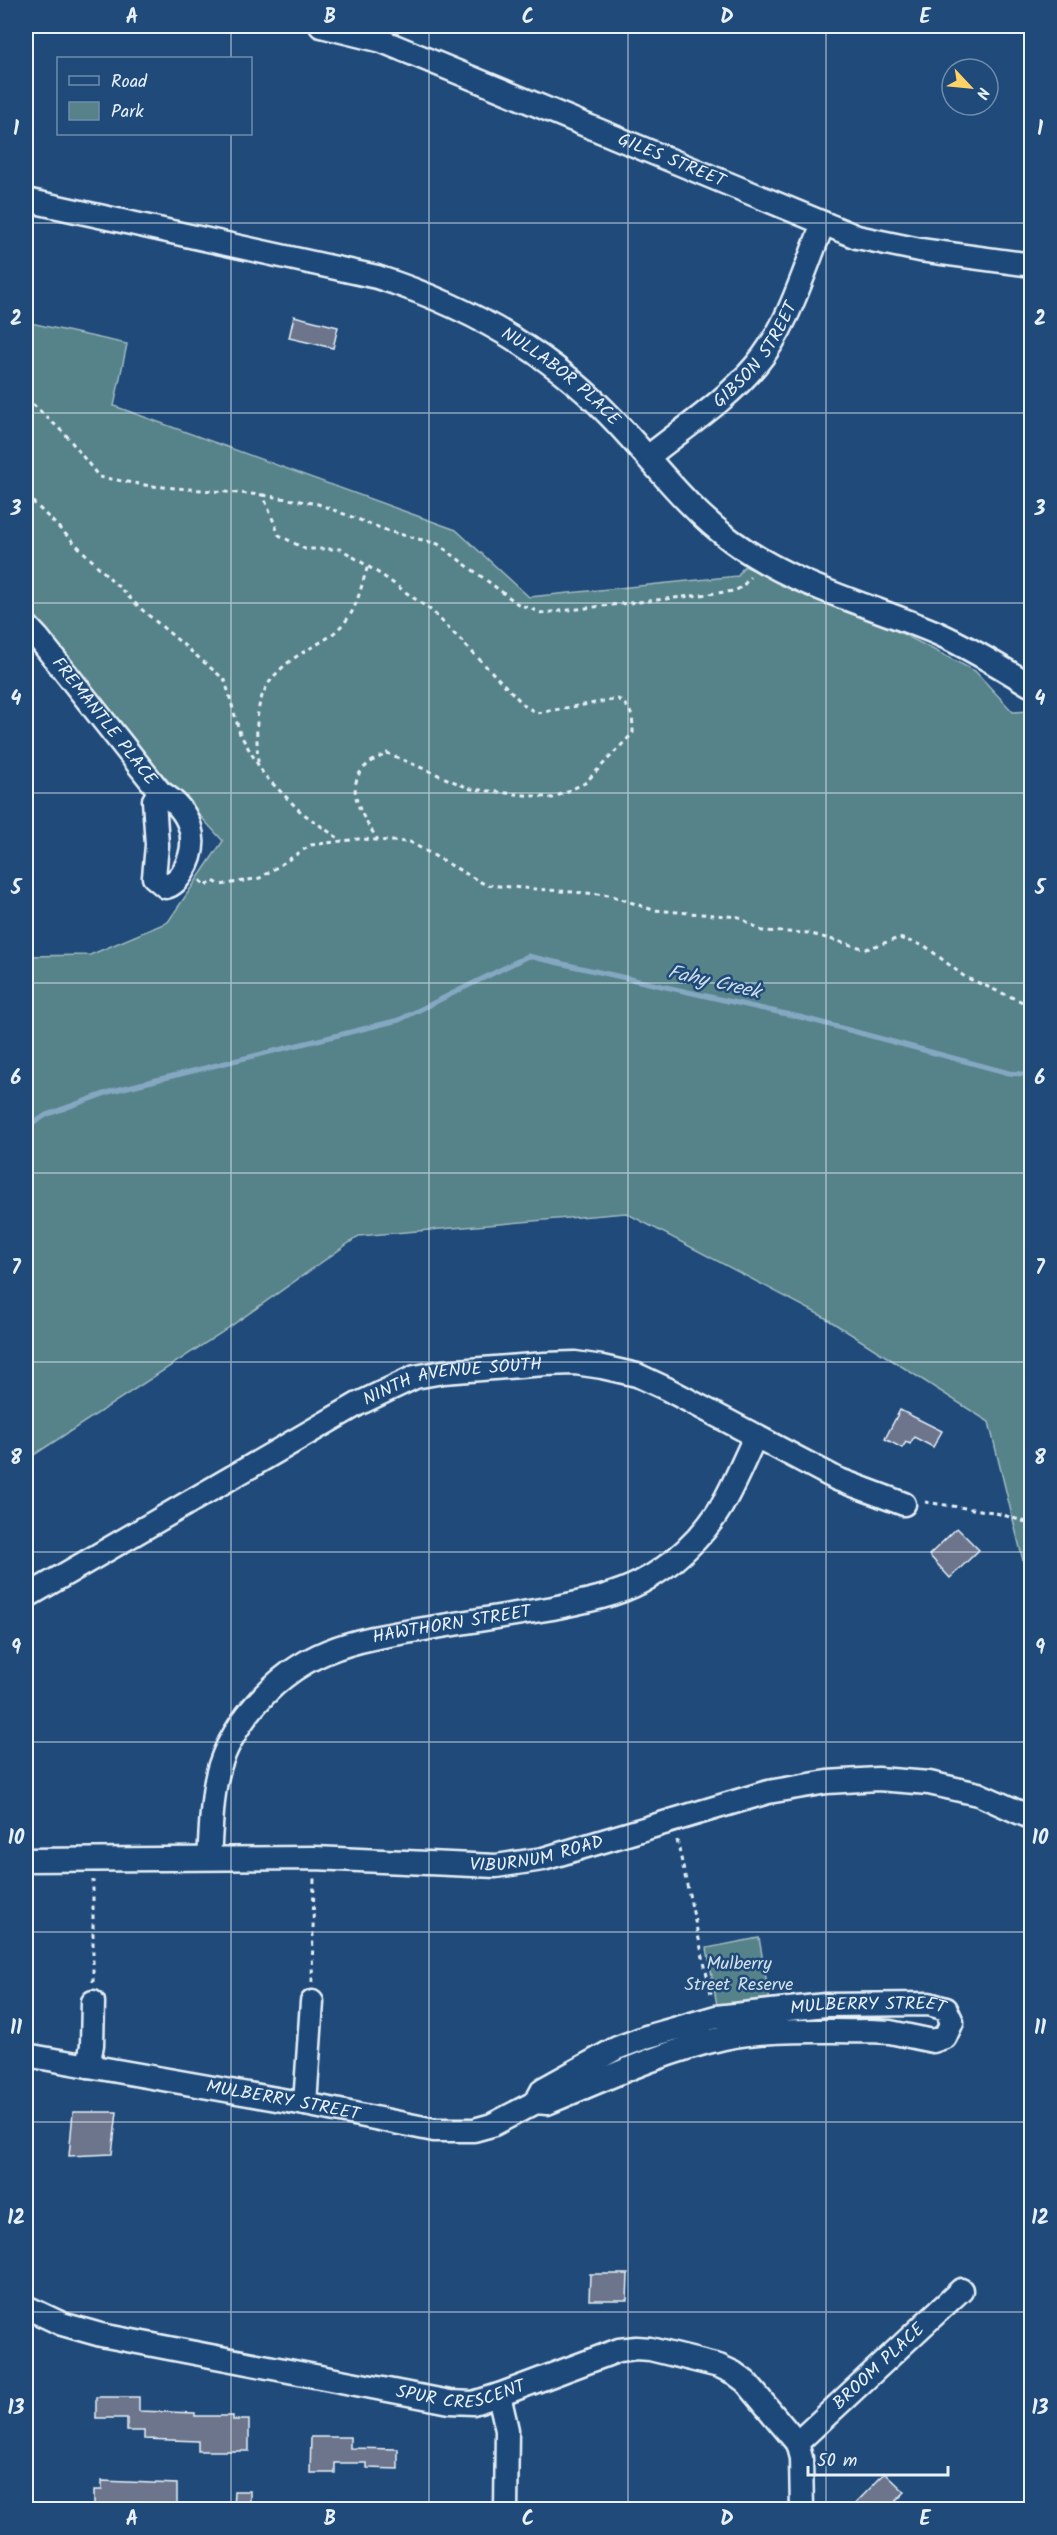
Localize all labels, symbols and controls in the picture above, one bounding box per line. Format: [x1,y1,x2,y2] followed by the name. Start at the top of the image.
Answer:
[126,2,138,34] text: A
[324,2,336,34] text: B
[522,2,534,34] text: C
[720,2,734,34] text: D
[919,2,931,34] text: E
[57,57,252,135] legend
[940,57,1000,117] north arrow
[111,68,148,97] text: Road
[969,83,996,103] text: N
[111,98,144,127] text: Park
[13,114,19,146] text: 1
[1037,114,1043,146] text: 1
[613,125,731,196] street label: GILES STREET
[706,296,806,415] street label: GIBSON STREET
[10,304,22,336] text: 2
[1034,304,1046,336] text: 2
[495,320,627,433] street label: NULLABOR PLACE
[10,494,22,526] text: 3
[1034,494,1046,526] text: 3
[44,651,164,792] street label: FREMANTLE PLACE
[11,684,22,716] text: 4
[1035,684,1046,716] text: 4
[10,873,23,905] text: 5
[1034,873,1047,905] text: 5
[665,957,766,1010] water label: Fahy Creek
[11,1063,22,1095] text: 6
[1035,1063,1046,1095] text: 6
[11,1253,21,1285] text: 7
[1035,1253,1045,1285] text: 7
[358,1350,543,1414] street label: NINTH AVENUE SOUTH
[10,1443,22,1475] text: 8
[1034,1443,1046,1475] text: 8
[370,1597,534,1652] street label: HAWTHORN STREET
[11,1633,21,1665] text: 9
[1035,1633,1045,1665] text: 9
[8,1823,25,1855] text: 10
[1032,1823,1049,1855] text: 10
[469,1827,607,1880] street label: VIBURNUM ROAD
[685,1950,793,2000] park label: Mulberry Street Reserve
[789,1989,951,2023] street label: MULBERRY STREET
[10,2013,22,2045] text: 11
[1034,2013,1046,2045] text: 11
[204,2072,364,2129] street label: MULBERRY STREET
[7,2203,25,2235] text: 12
[1031,2203,1049,2235] text: 12
[826,2316,932,2417] street label: BROOM PLACE
[393,2371,531,2418] street label: SPUR CRESCENT
[8,2393,25,2425] text: 13
[1032,2393,1049,2425] text: 13
[808,2439,948,2477] scale bar
[817,2447,857,2476] text: 50 m
[126,2504,138,2535] text: A
[324,2504,336,2535] text: B
[522,2504,534,2535] text: C
[720,2504,734,2535] text: D
[919,2504,931,2535] text: E

